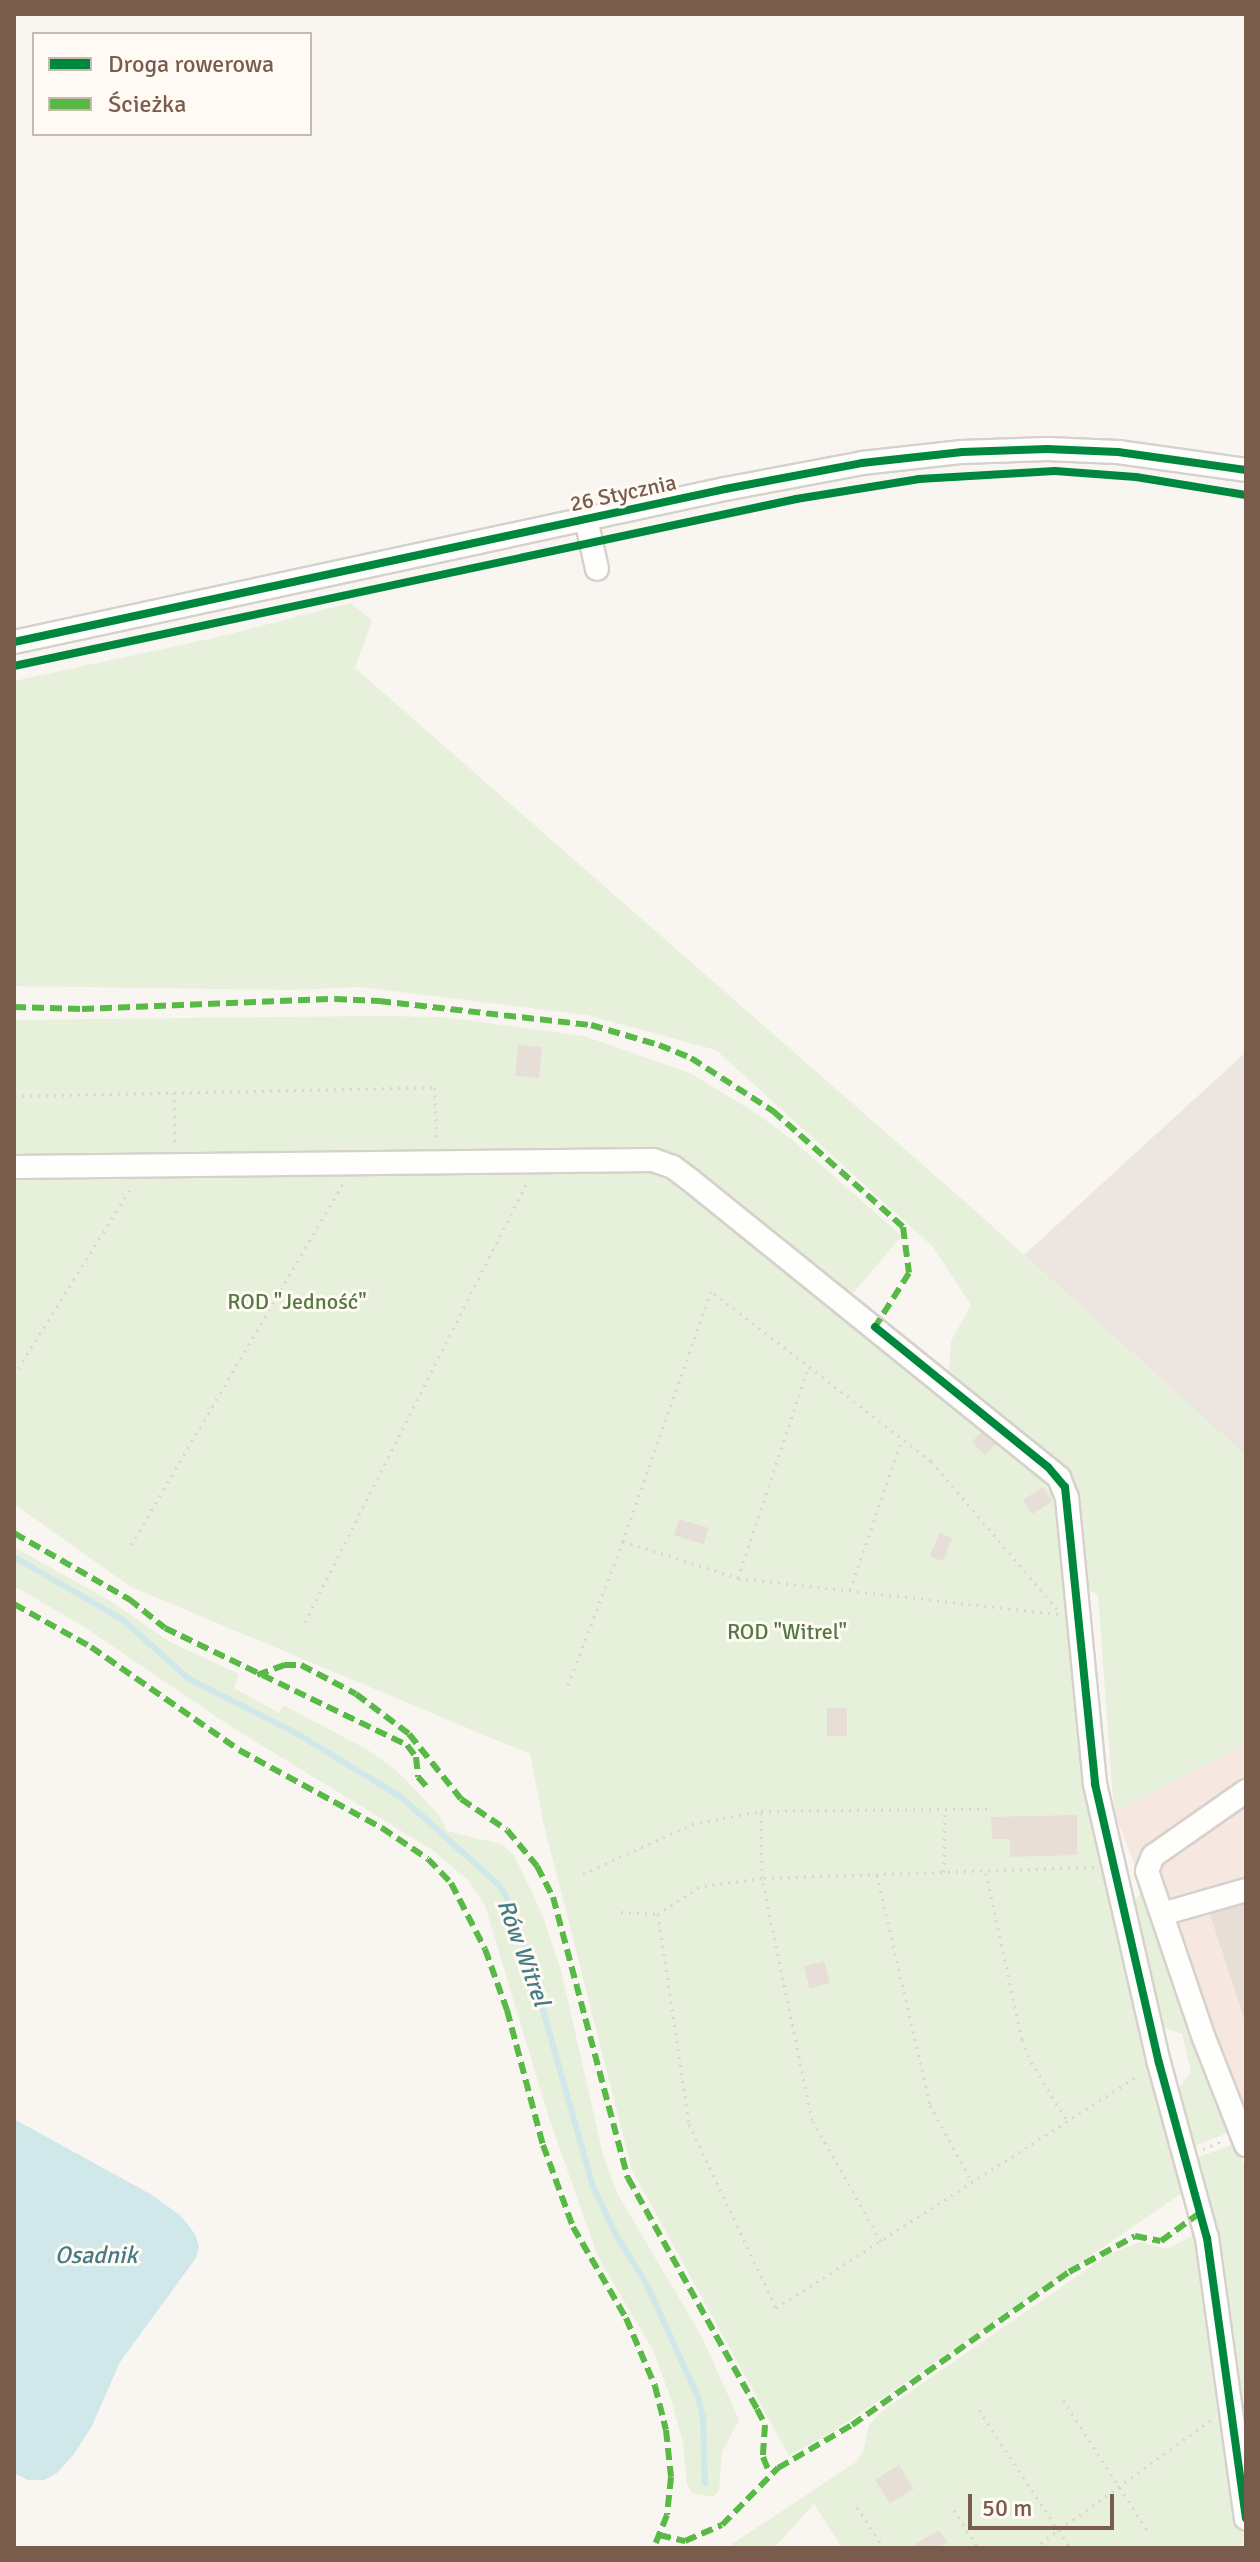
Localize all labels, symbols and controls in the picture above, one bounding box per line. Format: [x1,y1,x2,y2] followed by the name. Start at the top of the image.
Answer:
[32,32,312,136] legend
[108,49,274,79] text: Droga rowerowa
[108,89,186,119] text: Ścieżka
[567,469,679,517] street label: 26 Stycznia
[227,1289,367,1315] park label: ROD "Jedność"
[727,1619,847,1645] park label: ROD "Witrel"
[490,1896,556,2010] water label: Rów Witrel
[55,2242,137,2270] water label: Osadnik
[972,2478,1118,2528] scale bar
[982,2493,1032,2523] text: 50 m

